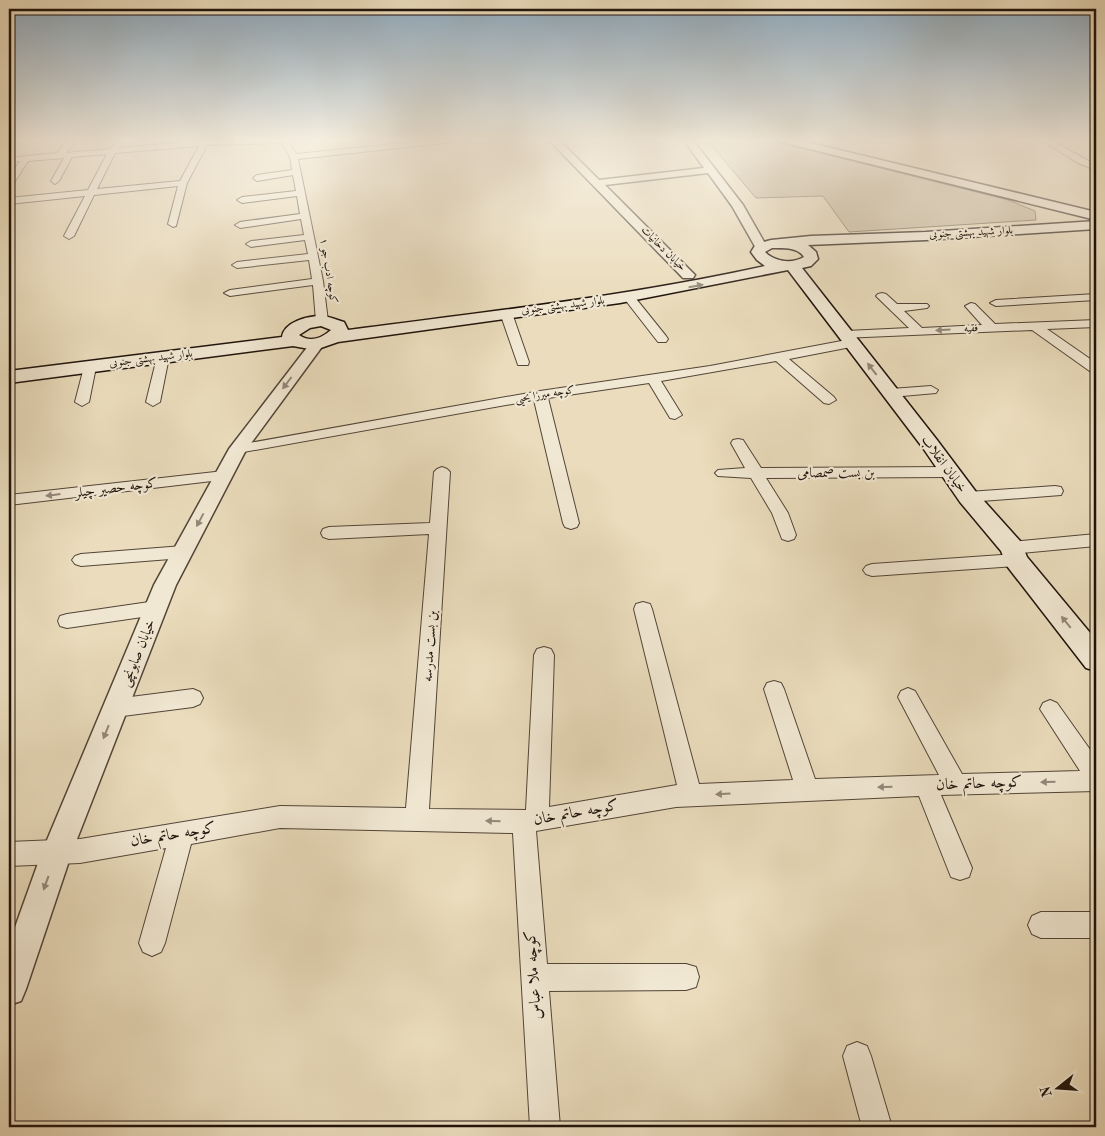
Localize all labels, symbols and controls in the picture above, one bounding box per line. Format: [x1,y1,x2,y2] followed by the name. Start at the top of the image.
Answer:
[639,225,687,273] street label: خیابان دخانیات
[929,225,1013,243] street label: بلوار شهید بهشتی جنوبی
[316,237,340,305] street label: کوچه ادب جو ۱
[688,281,704,289] one-way arrow
[521,295,606,319] street label: بلوار شهید بهشتی جنوبی
[964,323,978,335] street label: فقیه
[934,327,950,335] one-way arrow
[109,348,194,372] street label: بلوار شهید بهشتی جنوبی
[867,362,877,376] one-way arrow
[282,376,293,389] one-way arrow
[514,384,576,408] street label: کوچه میرزا یحیی
[918,433,969,496] street label: خیابان انقلاب
[797,466,875,481] street label: بن بست صمصامی
[72,476,158,502] street label: کوچه حصیر چیلر
[45,491,61,499] one-way arrow
[196,512,204,527] one-way arrow
[421,609,441,682] street label: بن بست مدرسه
[1060,616,1071,629] one-way arrow
[118,617,160,689] street label: خیابان صابونچی
[102,725,110,740] one-way arrow
[936,774,1023,798] street label: کوچه حاتم خان
[1039,778,1055,786] one-way arrow
[877,783,893,791] one-way arrow
[714,791,730,799] one-way arrow
[532,797,621,833] street label: کوچه حاتم خان
[484,817,500,825] one-way arrow
[129,819,218,855] street label: کوچه حاتم خان
[42,876,50,891] one-way arrow
[522,930,547,1020] street label: کوچه ملا عباس
[1032,1064,1082,1114] north arrow
[1038,1084,1055,1099] text: N

